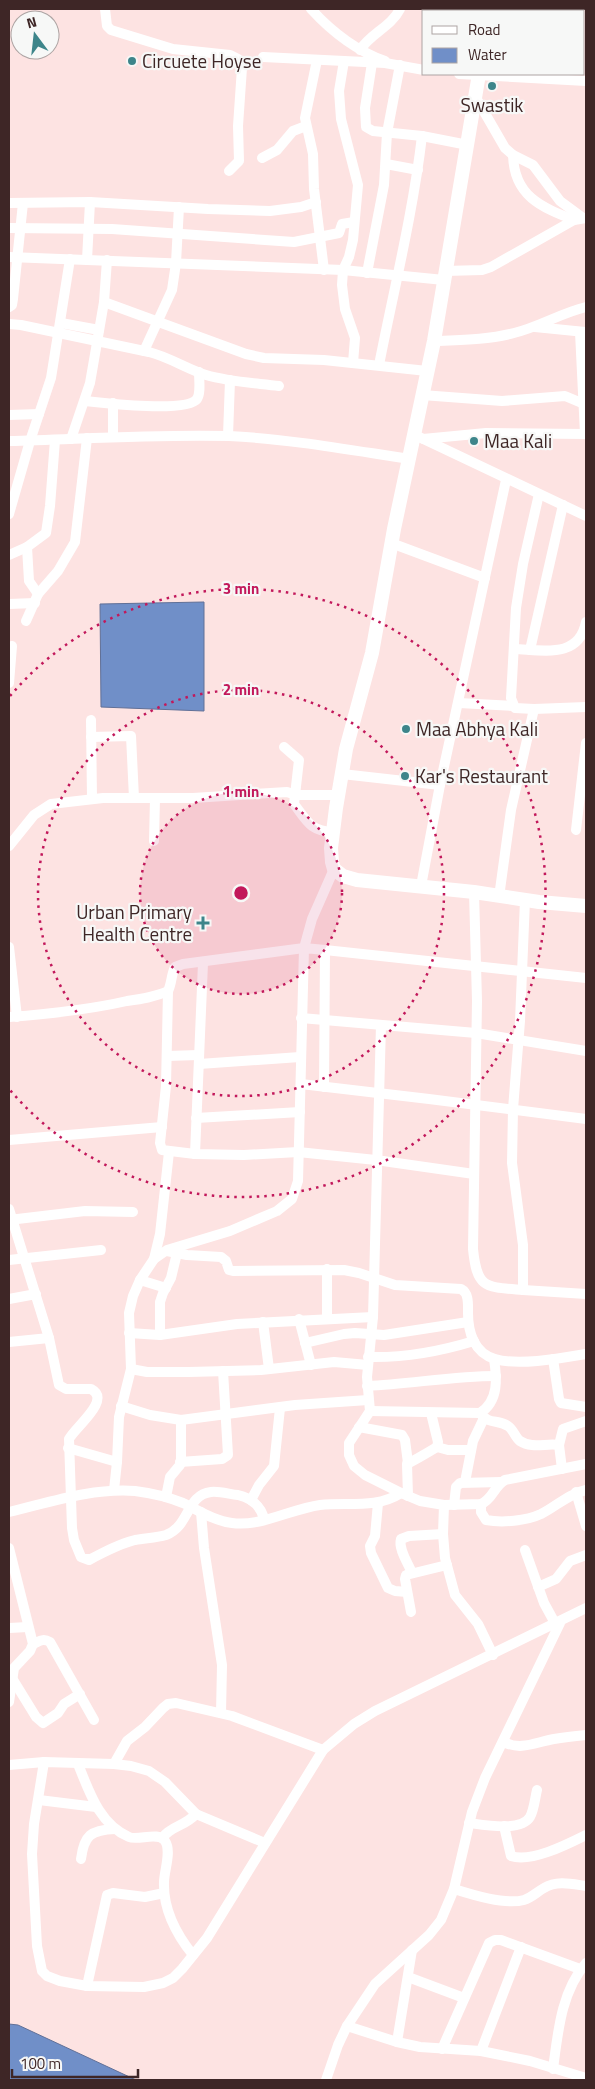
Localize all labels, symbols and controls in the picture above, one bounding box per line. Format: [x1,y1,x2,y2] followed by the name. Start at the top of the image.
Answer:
[10,10,60,60] north arrow
[422,10,585,75] legend
[24,11,39,33] text: N
[468,18,500,41] text: Road
[468,43,507,66] text: Water
[142,46,261,75] place label: Circuete Hoyse
[126,55,138,67] marker: Circuete Hoyse
[486,80,498,92] marker: Swastik
[461,90,523,119] place label: Swastik
[484,426,552,455] place label: Maa Kali
[468,435,480,447] marker: Maa Kali
[223,577,259,600] text: 3 min
[223,678,259,701] text: 2 min
[416,714,538,743] place label: Maa Abhya Kali
[400,723,412,735] marker: Maa Abhya Kali
[415,761,548,790] place label: Kar's Restaurant
[399,770,411,782] marker: Kar's Restaurant
[223,780,259,803] text: 1 min
[232,884,250,902] centre of rings
[76,897,192,948] place label: Urban Primary Health Centre
[196,916,210,930] marker: Urban Primary Health Centre
[12,2046,139,2078] scale bar
[20,2052,61,2075] text: 100 m

